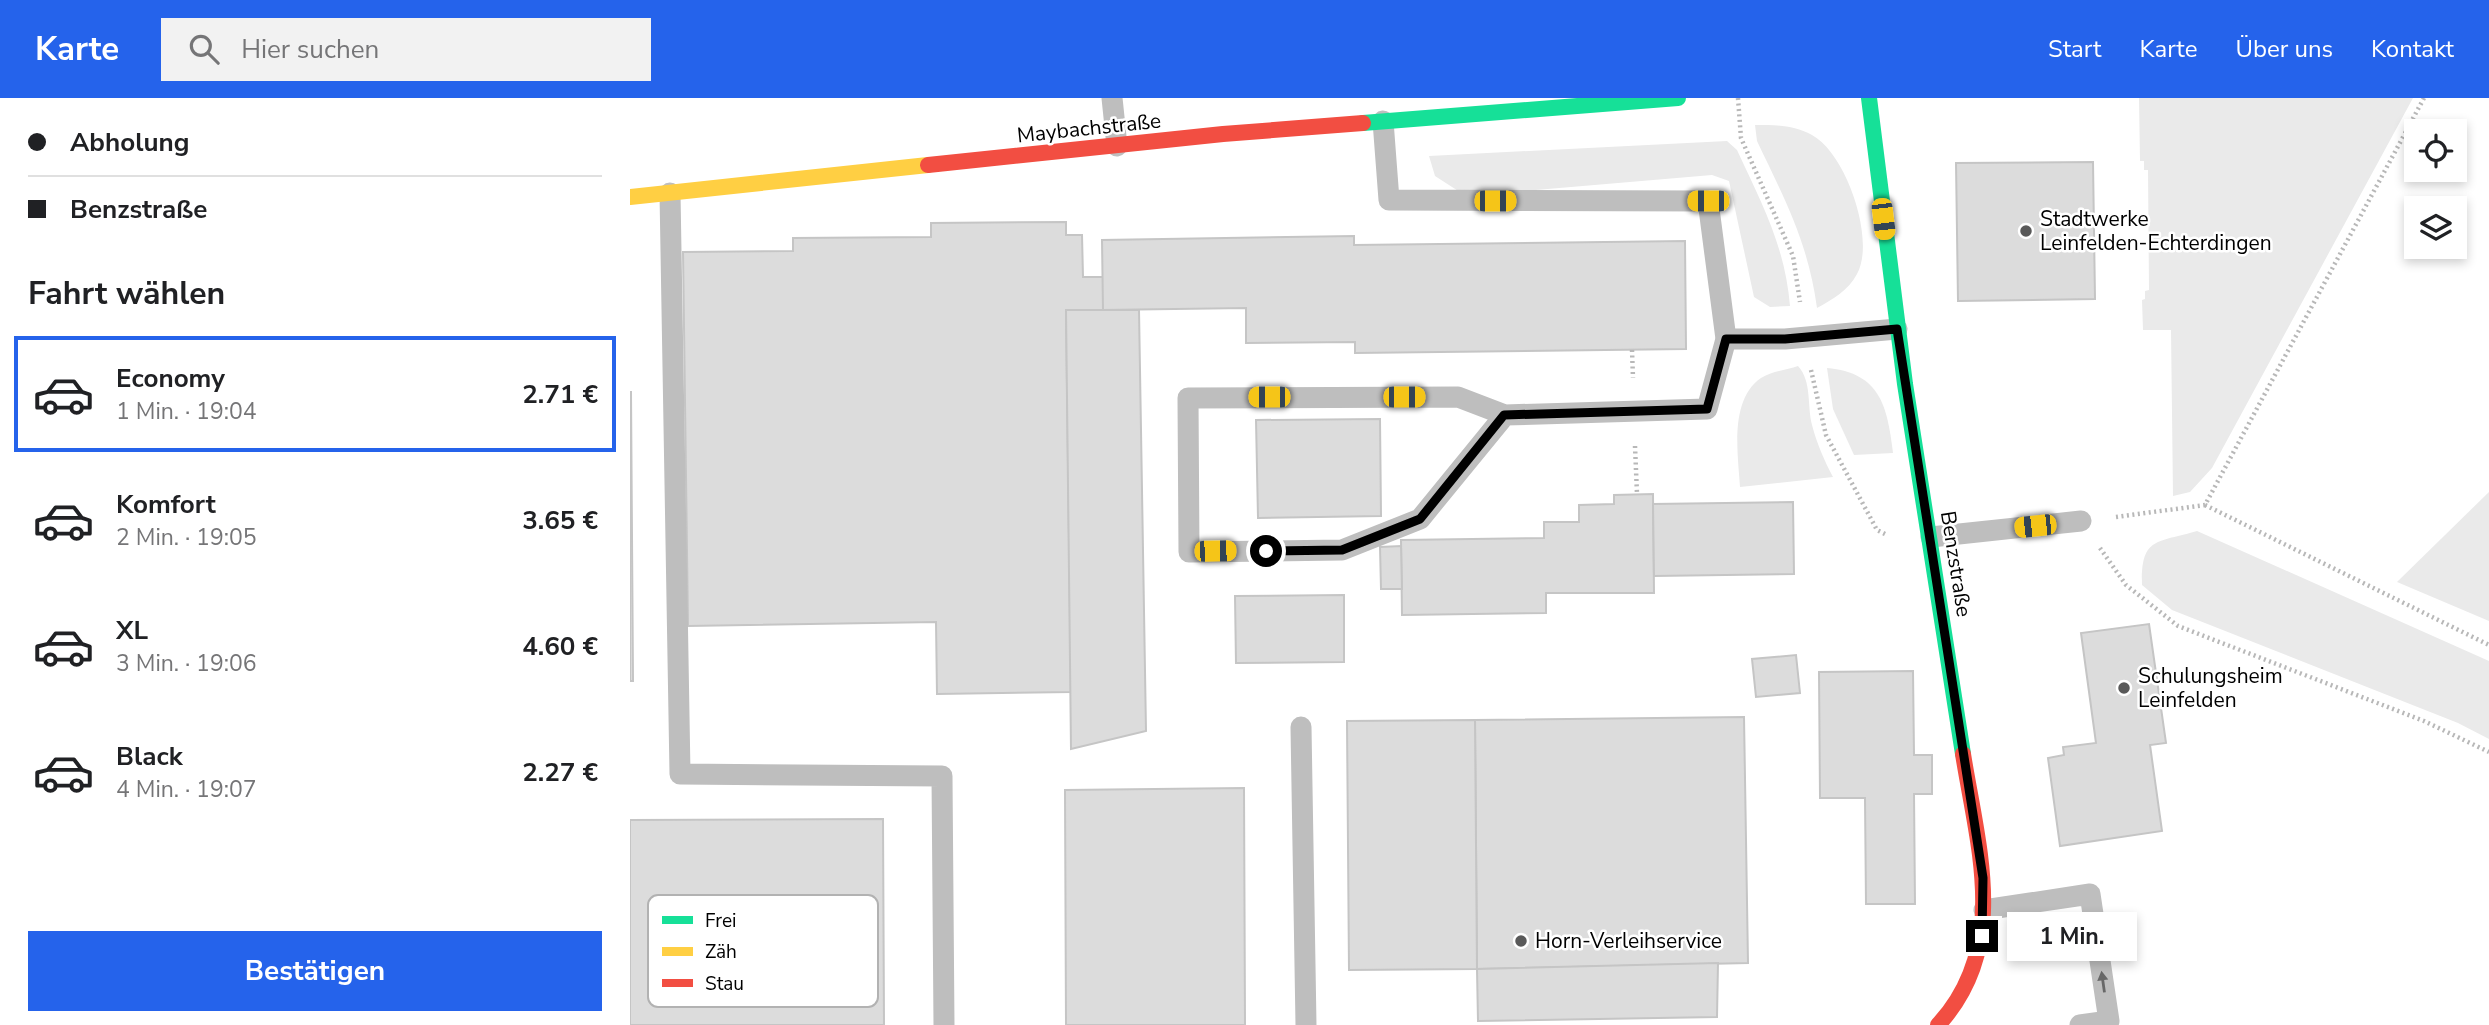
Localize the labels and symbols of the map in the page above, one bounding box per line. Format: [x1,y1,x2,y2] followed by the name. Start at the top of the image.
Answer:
[1016,107,1162,149] street label: Maybachstraße
[1475,191,1517,212] car
[1688,191,1730,212] car
[1871,197,1896,241] car
[2040,205,2272,257] place label: Stadtwerke Leinfelden-Echterdingen
[2018,223,2034,239] marker: Stadtwerke Leinfelden-Echterdingen
[1249,387,1291,408] car
[1384,387,1426,408] car
[1934,509,1978,619] street label: Benzstraße
[2014,513,2057,539] car
[1250,535,1282,567] route start
[1194,540,1237,562] car
[2138,662,2283,714] place label: Schulungsheim Leinfelden
[2116,680,2132,696] marker: Schulungsheim Leinfelden
[648,895,878,1007] legend
[705,908,736,934] text: Frei
[2006,912,2136,960] callout: 1 Min.
[1966,920,1998,952] route end
[1535,927,1722,955] place label: Horn-Verleihservice
[1513,933,1529,949] marker: Horn-Verleihservice
[705,939,737,965] text: Zäh
[705,971,744,997] text: Stau
[2097,971,2108,993] one-way arrow

